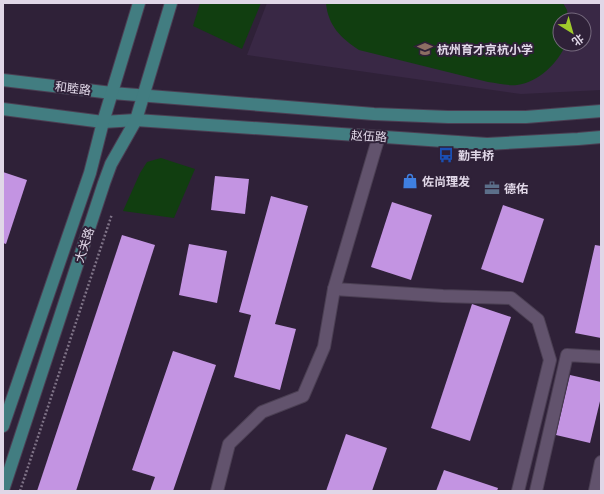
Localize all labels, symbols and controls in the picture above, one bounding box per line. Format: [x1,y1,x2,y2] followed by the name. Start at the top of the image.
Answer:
[552,12,592,52] north arrow
[569,31,587,49] text: 北
[416,40,434,58] school or university icon: 杭州育才京杭小学
[437,42,533,57] place label: 杭州育才京杭小学
[54,78,92,98] street label: 和睦路
[351,128,387,144] street label: 赵伍路
[437,146,455,164] bus stop icon: 勤丰桥
[458,148,494,163] place label: 勤丰桥
[401,172,419,190] shop icon: 佐尚理发
[422,174,470,189] place label: 佐尚理发
[483,179,501,197] office icon: 德佑
[504,181,528,196] place label: 德佑
[71,226,97,264] street label: 大关路

